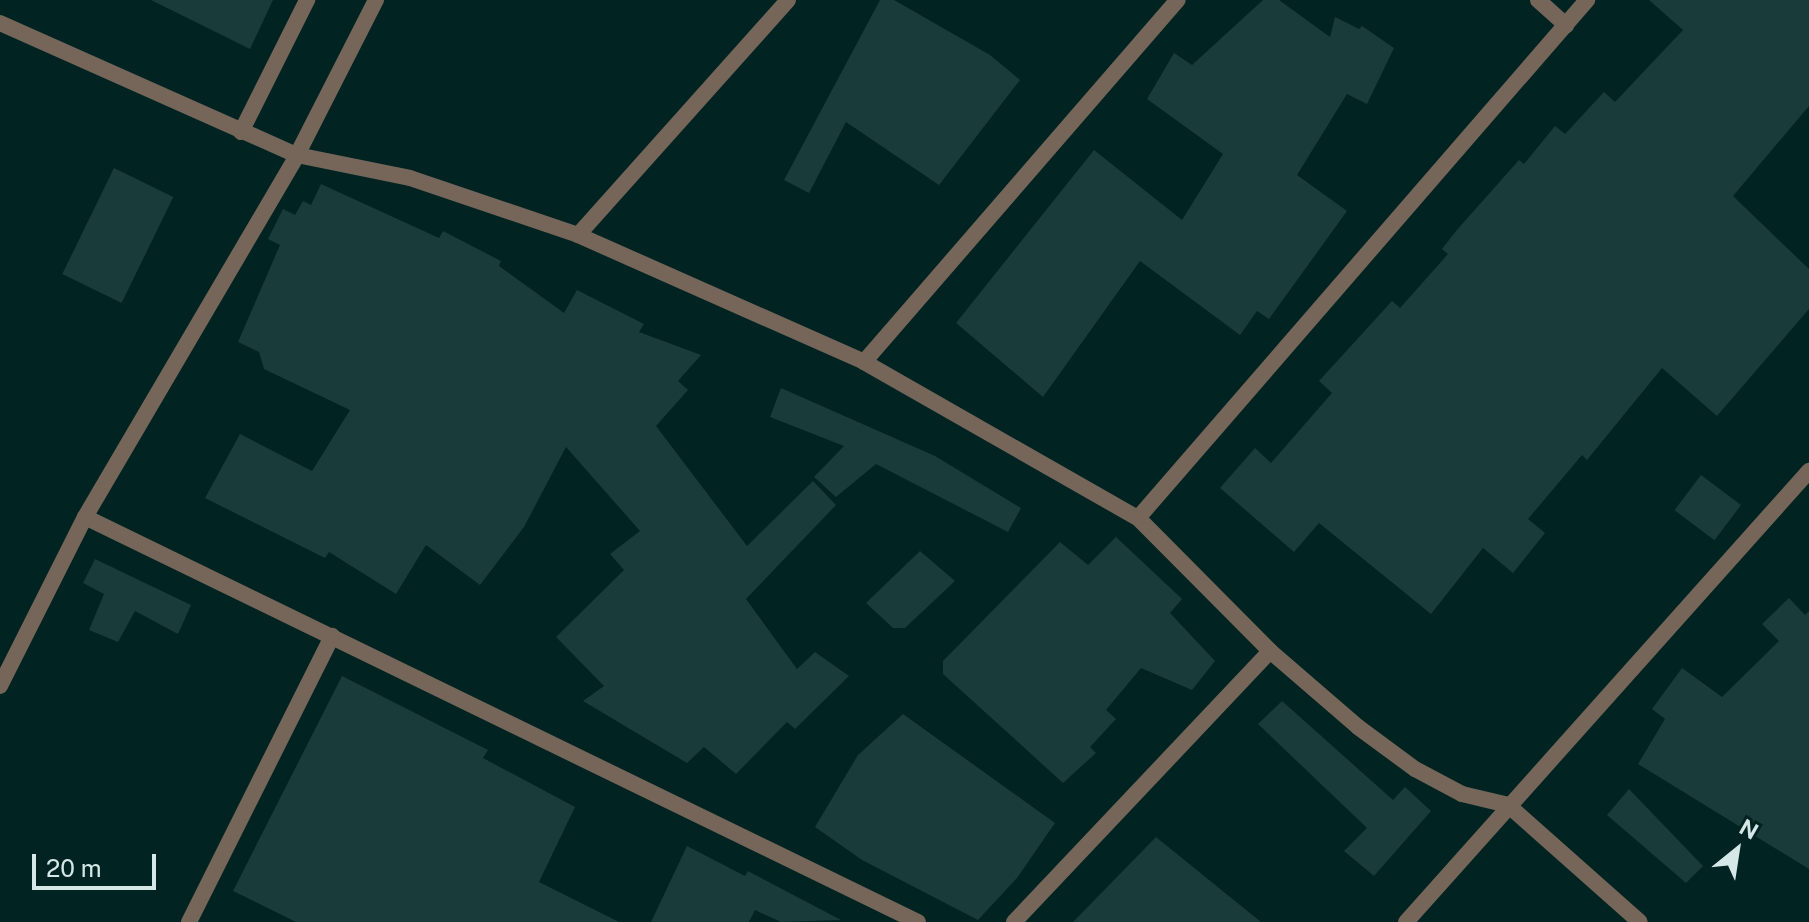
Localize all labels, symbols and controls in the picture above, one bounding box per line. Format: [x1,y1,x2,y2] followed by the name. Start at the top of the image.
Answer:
[1697,810,1777,890] north arrow
[1735,814,1763,845] text: N
[36,838,160,888] scale bar
[46,854,102,882] text: 20 m

